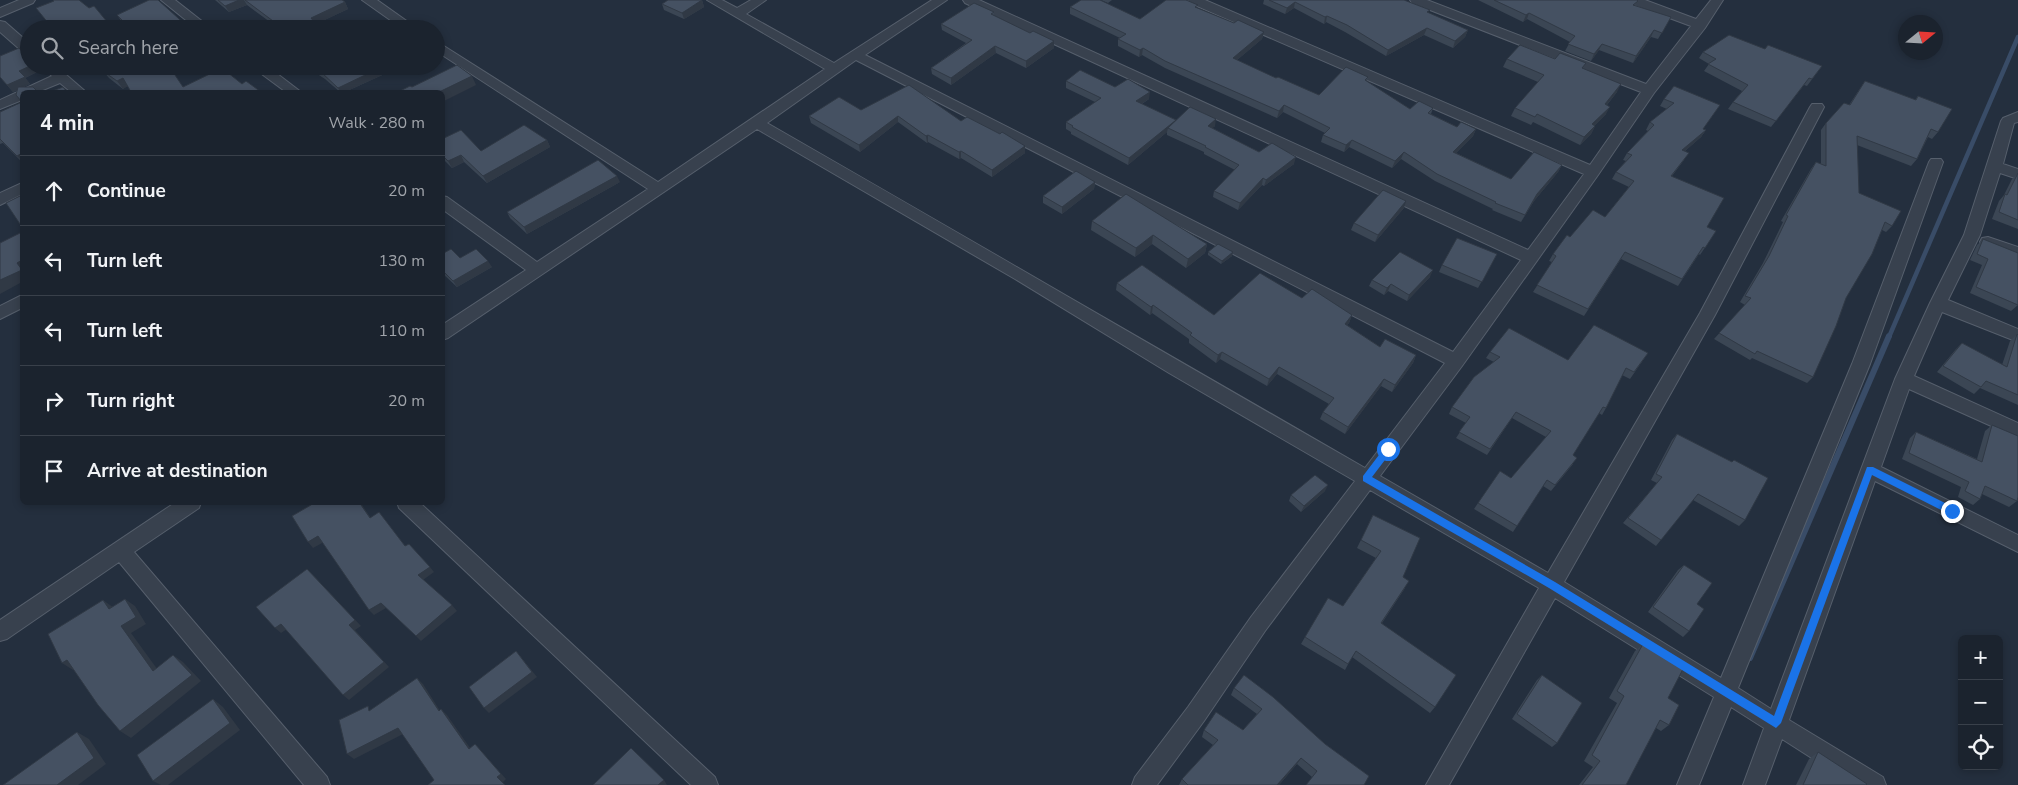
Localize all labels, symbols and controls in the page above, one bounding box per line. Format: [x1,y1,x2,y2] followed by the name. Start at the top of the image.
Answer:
[1898,15,1943,60] north arrow
[20,20,445,75] search box
[38,34,66,62] icon: search
[78,35,179,61] text: Search here
[40,109,94,137] text: 4 min
[329,112,425,134] text: Walk · 280 m
[40,177,68,205] icon: ahead
[87,178,166,204] text: Continue
[388,180,425,202] text: 20 m
[40,247,68,275] icon: left
[87,248,162,274] text: Turn left
[378,250,425,272] text: 130 m
[40,317,68,345] icon: left
[87,318,162,344] text: Turn left
[378,320,425,342] text: 110 m
[40,387,68,415] icon: right
[87,388,174,414] text: Turn right
[388,390,425,412] text: 20 m
[1377,438,1400,461] route start
[40,457,68,485] icon: arrive
[87,458,268,484] text: Arrive at destination
[1941,500,1964,523] route end
[1958,635,2003,770] map controls
[1958,635,2003,680] button: +
[1958,680,2003,725] button: −
[1958,725,2003,770] button: locate

